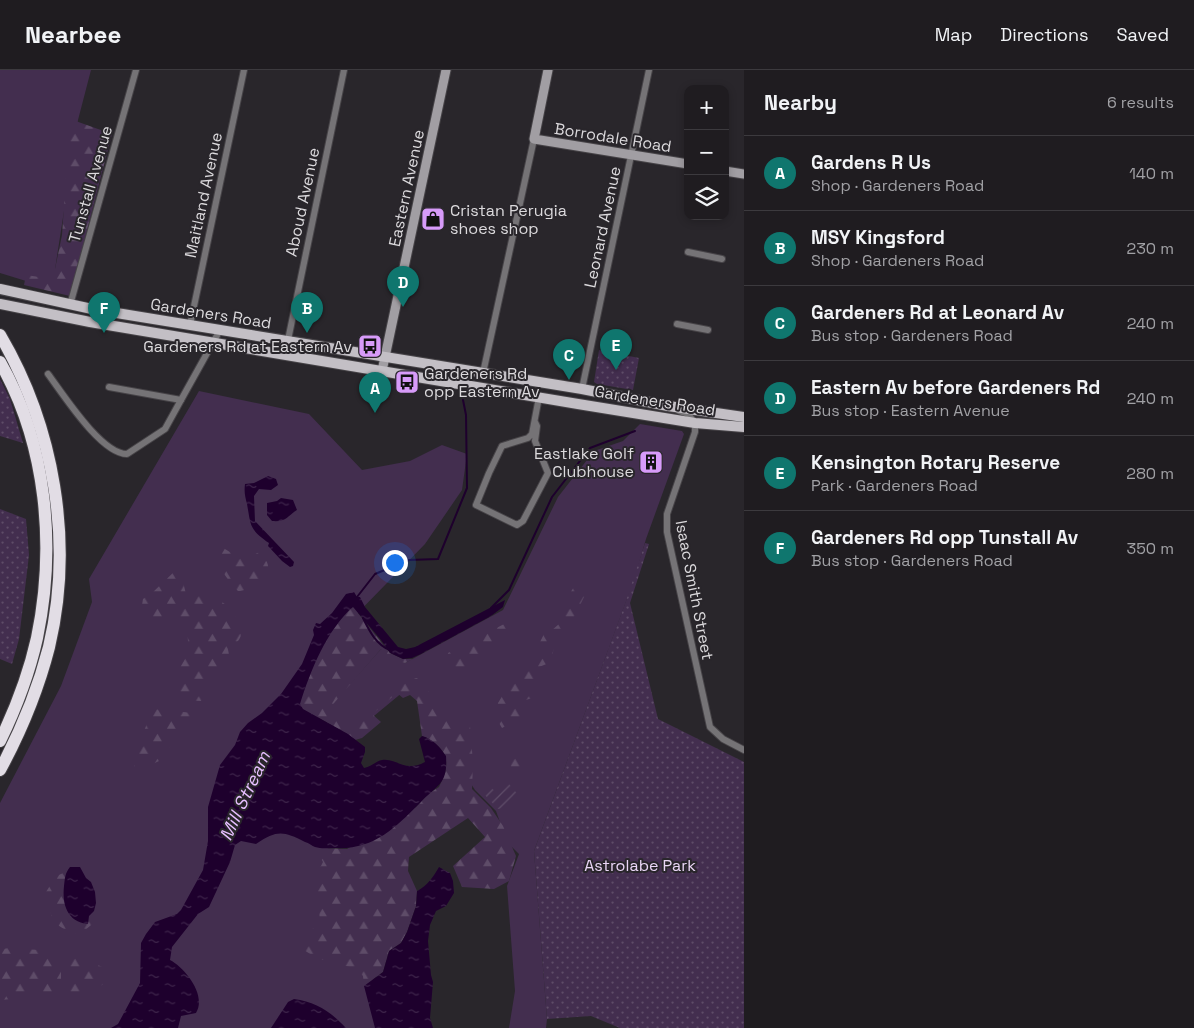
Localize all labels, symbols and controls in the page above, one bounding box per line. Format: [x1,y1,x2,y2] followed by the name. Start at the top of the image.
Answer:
[25,19,121,50] text: Nearbee
[935,23,972,46] text: Map
[1000,23,1089,46] text: Directions
[1117,23,1169,46] text: Saved
[684,85,729,220] map controls
[684,85,729,130] button: +
[764,89,837,116] text: Nearby
[1107,92,1174,113] text: 6 results
[553,118,673,157] street label: Borrodale Road
[64,123,117,245] street label: Tunstall Avenue
[384,128,429,249] street label: Eastern Avenue
[180,130,227,260] street label: Maitland Avenue
[684,130,729,175] button: −
[281,146,324,258] street label: Aboud Avenue
[811,150,931,175] text: Gardens R Us
[775,163,785,184] text: A
[1129,163,1174,184] text: 140 m
[579,165,626,290] street label: Leonard Avenue
[684,175,729,220] button: layers
[811,175,984,196] text: Shop · Gardeners Road
[450,200,567,239] place label: Cristan Perugia shoes shop
[420,206,446,232] shop icon: Cristan Perugia shoes shop
[811,225,945,250] text: MSY Kingsford
[775,238,785,259] text: B
[1127,238,1174,259] text: 230 m
[811,250,984,271] text: Shop · Gardeners Road
[387,266,419,307] pin: D
[88,292,120,333] pin: F
[291,292,323,333] pin: B
[149,294,273,333] street label: Gardeners Road
[811,300,1064,325] text: Gardeners Rd at Leonard Av
[775,313,785,334] text: C
[1127,313,1174,334] text: 240 m
[811,325,1013,346] text: Bus stop · Gardeners Road
[600,329,632,370] pin: E
[357,333,383,359] bus stop icon: Gardeners Rd at Eastern Av
[143,336,352,357] place label: Gardeners Rd at Eastern Av
[553,339,585,380] pin: C
[424,363,540,402] place label: Gardeners Rd opp Eastern Av
[394,369,420,395] bus stop icon: Gardeners Rd opp Eastern Av
[359,372,391,413] pin: A
[811,375,1100,400] text: Eastern Av before Gardeners Rd
[593,381,717,420] street label: Gardeners Road
[775,388,785,409] text: D
[1127,388,1174,409] text: 240 m
[811,400,1010,421] text: Bus stop · Eastern Avenue
[534,443,634,482] place label: Eastlake Golf Clubhouse
[638,449,664,475] building icon: Eastlake Golf Clubhouse
[811,450,1060,475] text: Kensington Rotary Reserve
[776,463,784,484] text: E
[1126,463,1174,484] text: 280 m
[811,475,978,496] text: Park · Gardeners Road
[671,518,718,662] street label: Isaac Smith Street
[811,525,1078,550] text: Gardeners Rd opp Tunstall Av
[776,538,784,559] text: F
[1127,538,1174,559] text: 350 m
[382,550,408,576] your location
[811,550,1013,571] text: Bus stop · Gardeners Road
[214,747,275,844] water label: Mill Stream
[584,855,696,876] park label: Astrolabe Park

